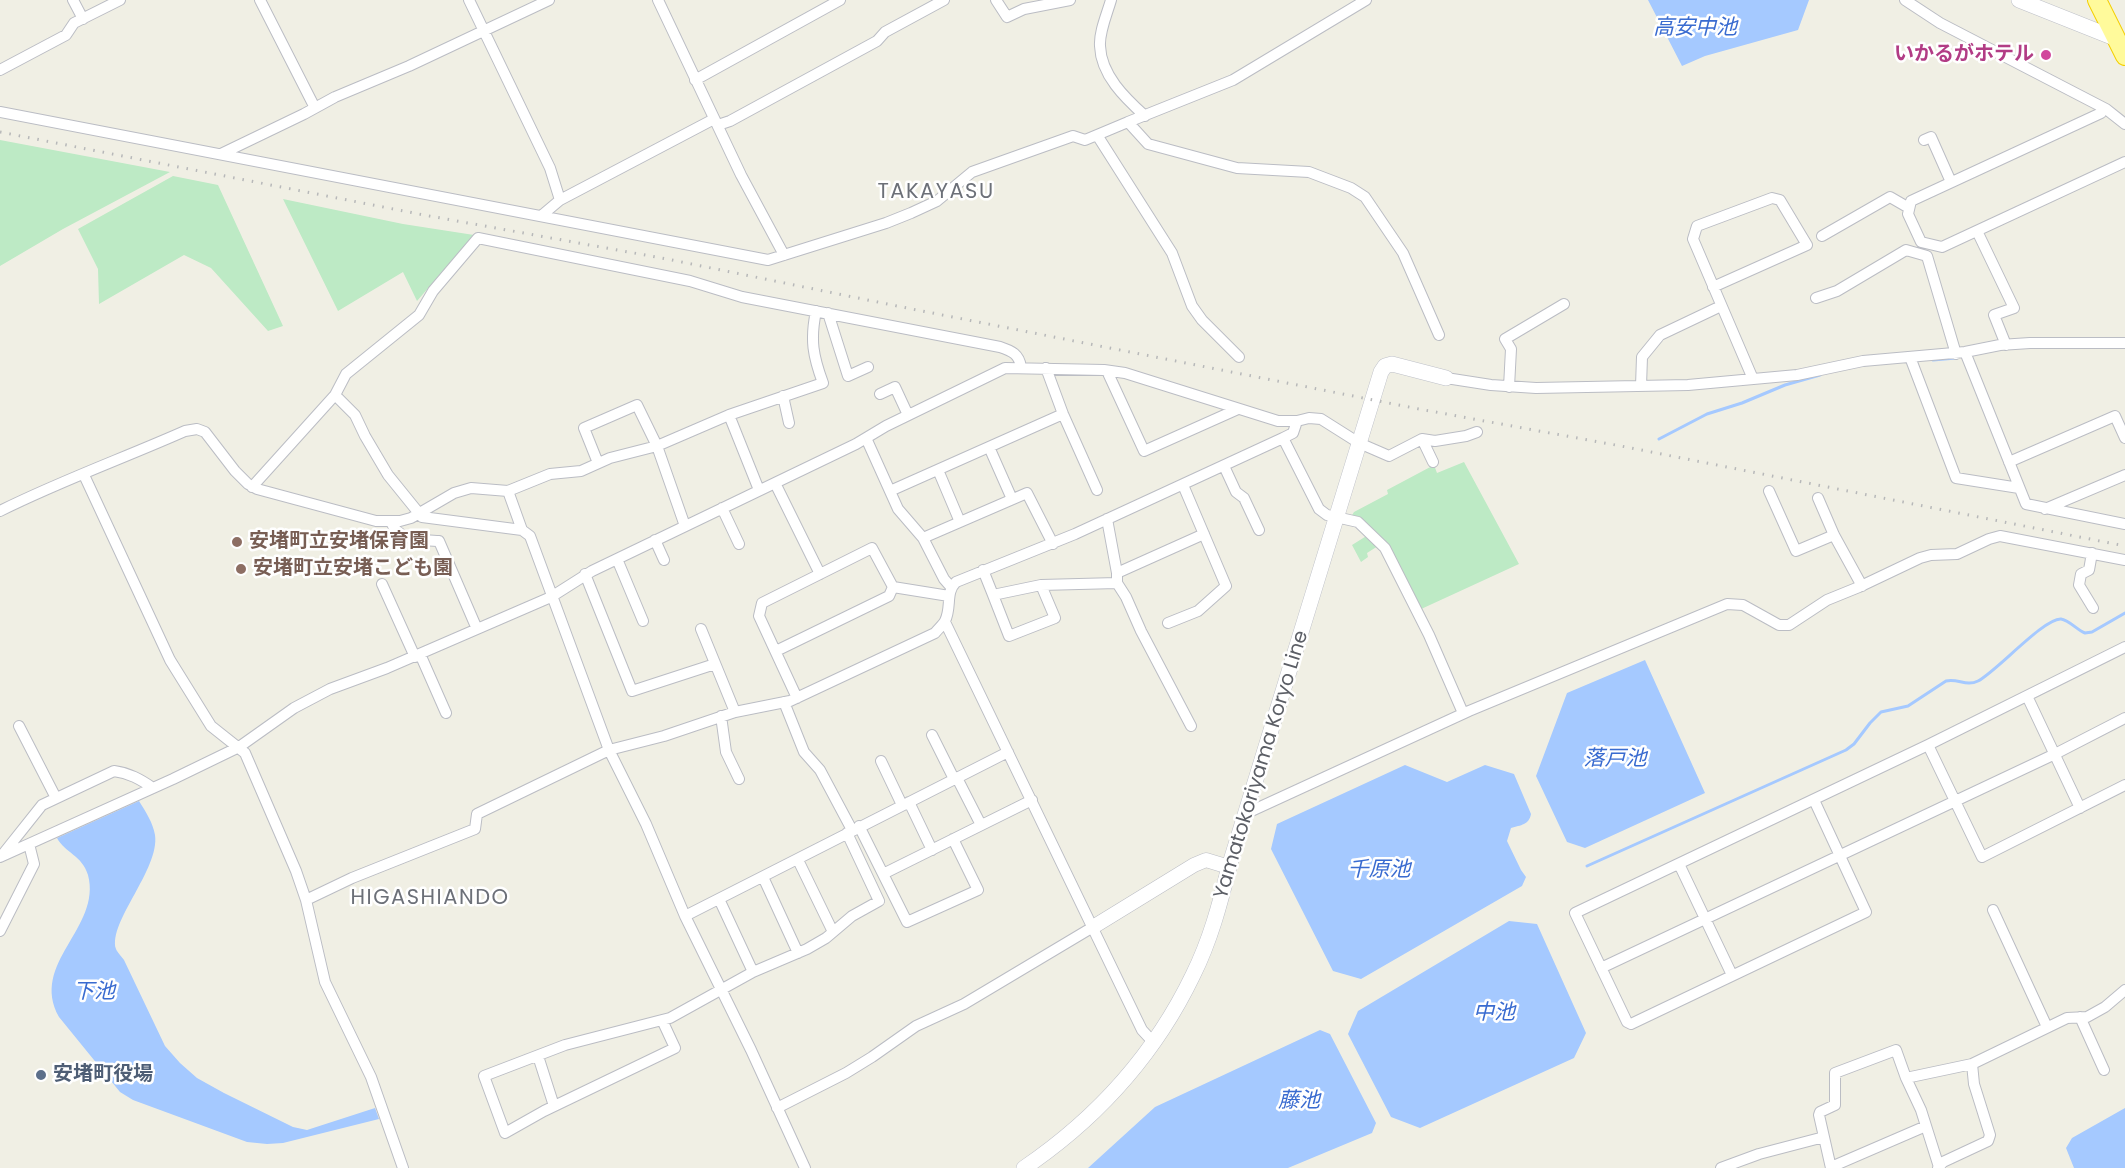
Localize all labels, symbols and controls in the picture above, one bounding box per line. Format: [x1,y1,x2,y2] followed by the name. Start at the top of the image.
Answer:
[1653,16,1737,42] water label: 高安中池
[1894,43,2034,67] place label: いかるがホテル
[2039,48,2053,62] marker: いかるがホテル
[877,180,995,206] district label: TAKAYASU
[249,530,429,554] place label: 安堵町立安堵保育園
[230,535,244,549] marker: 安堵町立安堵保育園
[253,557,453,581] place label: 安堵町立安堵こども園
[234,562,248,576] marker: 安堵町立安堵こども園
[1210,628,1314,902] street label: Yamatokoriyama Koryo Line
[1584,747,1646,773] water label: 落戸池
[1348,858,1410,884] water label: 千原池
[351,886,509,912] district label: HIGASHIANDO
[73,980,115,1006] water label: 下池
[1473,1001,1515,1027] water label: 中池
[53,1063,153,1087] place label: 安堵町役場
[34,1068,48,1082] marker: 安堵町役場
[1278,1089,1320,1115] water label: 藤池

